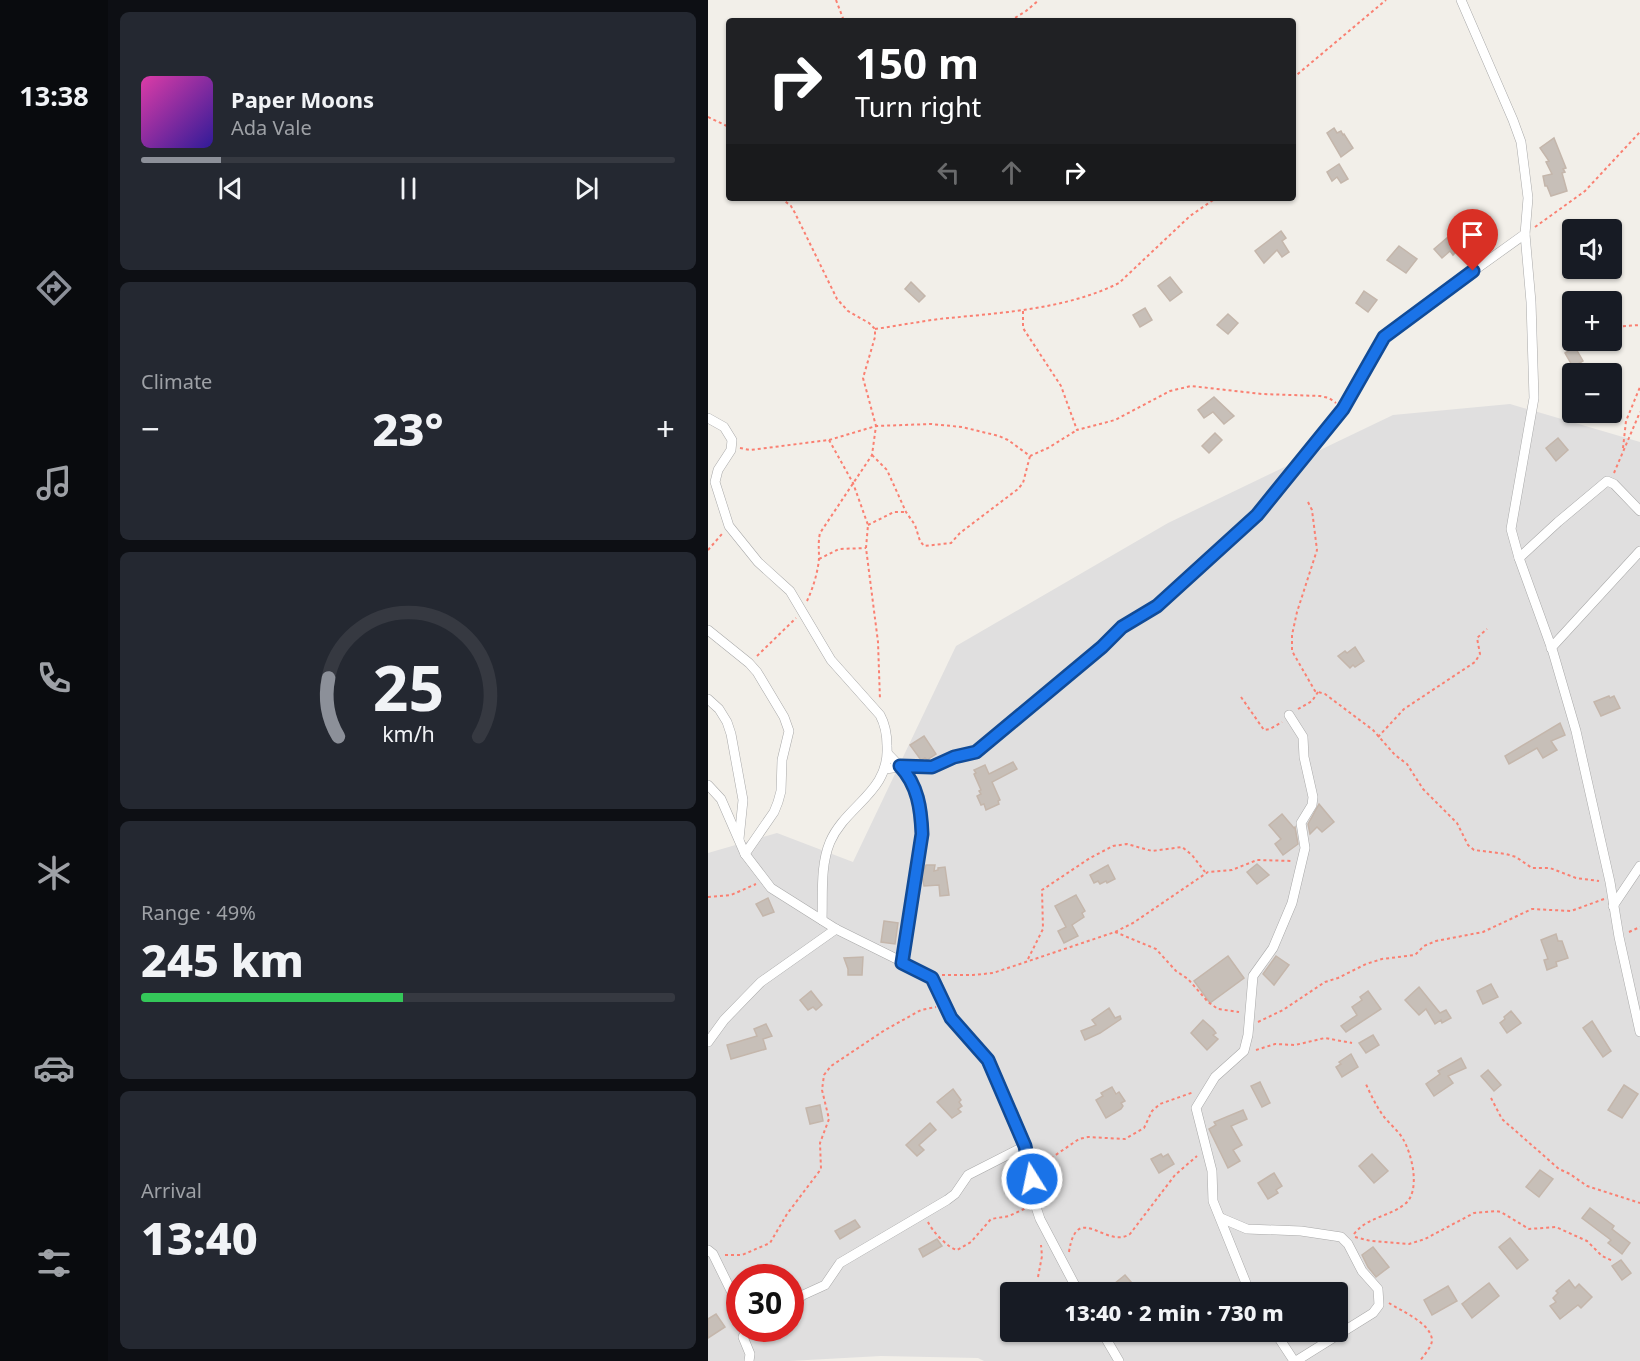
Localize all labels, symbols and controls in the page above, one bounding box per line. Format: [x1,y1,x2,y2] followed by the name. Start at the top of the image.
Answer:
[855,34,979,91] text: 150 m
[756,42,834,120] icon: right
[19,77,89,114] text: 13:38
[231,84,374,114] text: Paper Moons
[855,88,981,125] text: Turn right
[231,114,312,141] text: Ada Vale
[932,156,965,189] icon: left
[995,156,1028,189] icon: ahead
[1058,156,1091,189] icon: right
[214,172,247,205] icon: previous
[392,172,425,205] icon: pause
[570,172,603,205] icon: next
[1447,209,1498,271] pin
[1456,218,1489,251] icon: arrive
[1562,219,1622,423] map controls
[1562,219,1622,279] button: sound
[33,267,75,309] icon: directions
[1562,291,1622,351] button: +
[1562,363,1622,423] button: −
[141,368,212,395] text: Climate
[372,398,444,459] text: 23°
[141,406,160,451] text: −
[656,406,675,451] text: +
[33,462,75,504] icon: music
[372,645,444,730] text: 25
[33,657,75,699] icon: phone
[382,720,434,749] text: km/h
[33,852,75,894] icon: climate
[141,899,256,926] text: Range · 49%
[141,929,304,990] text: 245 km
[33,1047,75,1089] icon: car
[1000,1147,1064,1211] position arrow
[141,1177,202,1204] text: Arrival
[141,1207,258,1268] text: 13:40
[33,1242,75,1284] icon: filters
[726,1264,804,1342] speed limit sign: 30
[1064,1297,1284,1327] text: 13:40 · 2 min · 730 m

